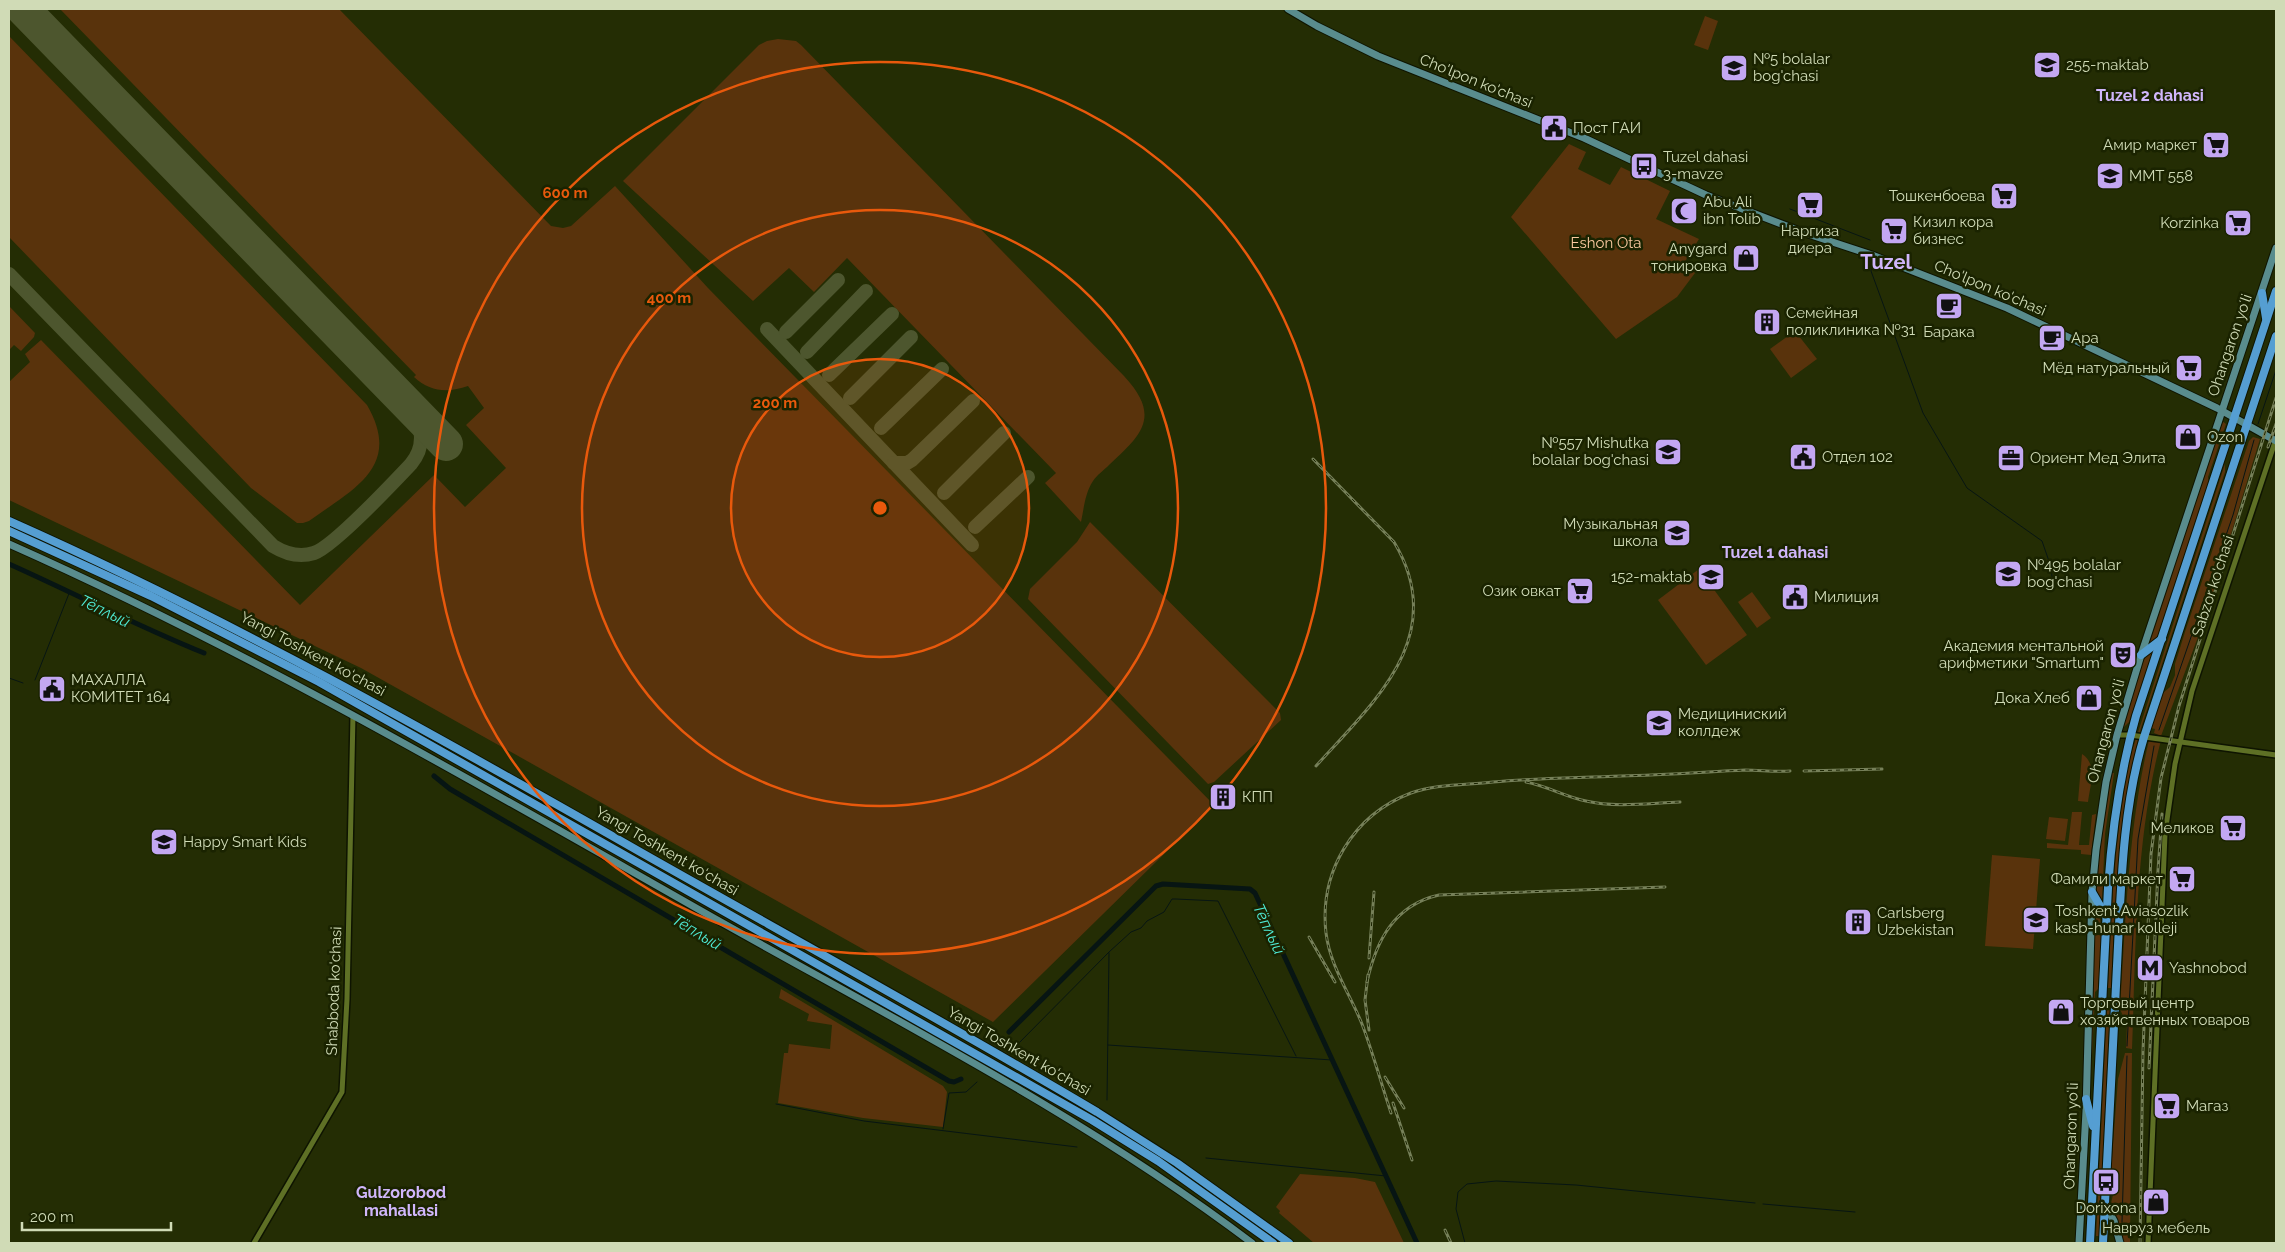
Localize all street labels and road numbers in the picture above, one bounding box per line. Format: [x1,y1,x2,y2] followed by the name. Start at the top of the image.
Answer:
[1417,50,1535,112] street label: Cho'lpon ko'chasi
[1931,256,2049,320] street label: Cho'lpon ko'chasi
[2204,292,2256,398] street label: Ohangaron yoʻli
[2188,533,2238,639] street label: Sabzor ko'chasi
[237,608,389,700] street label: Yangi Toshkent ko‘chasi
[2083,677,2129,785] street label: Ohangaron yoʻli
[592,803,742,899] street label: Yangi Toshkent ko‘chasi
[323,926,345,1056] street label: Shabboda ko'chasi
[944,1003,1094,1099] street label: Yangi Toshkent ko‘chasi
[2060,1082,2082,1190] street label: Ohangaron yoʻli

